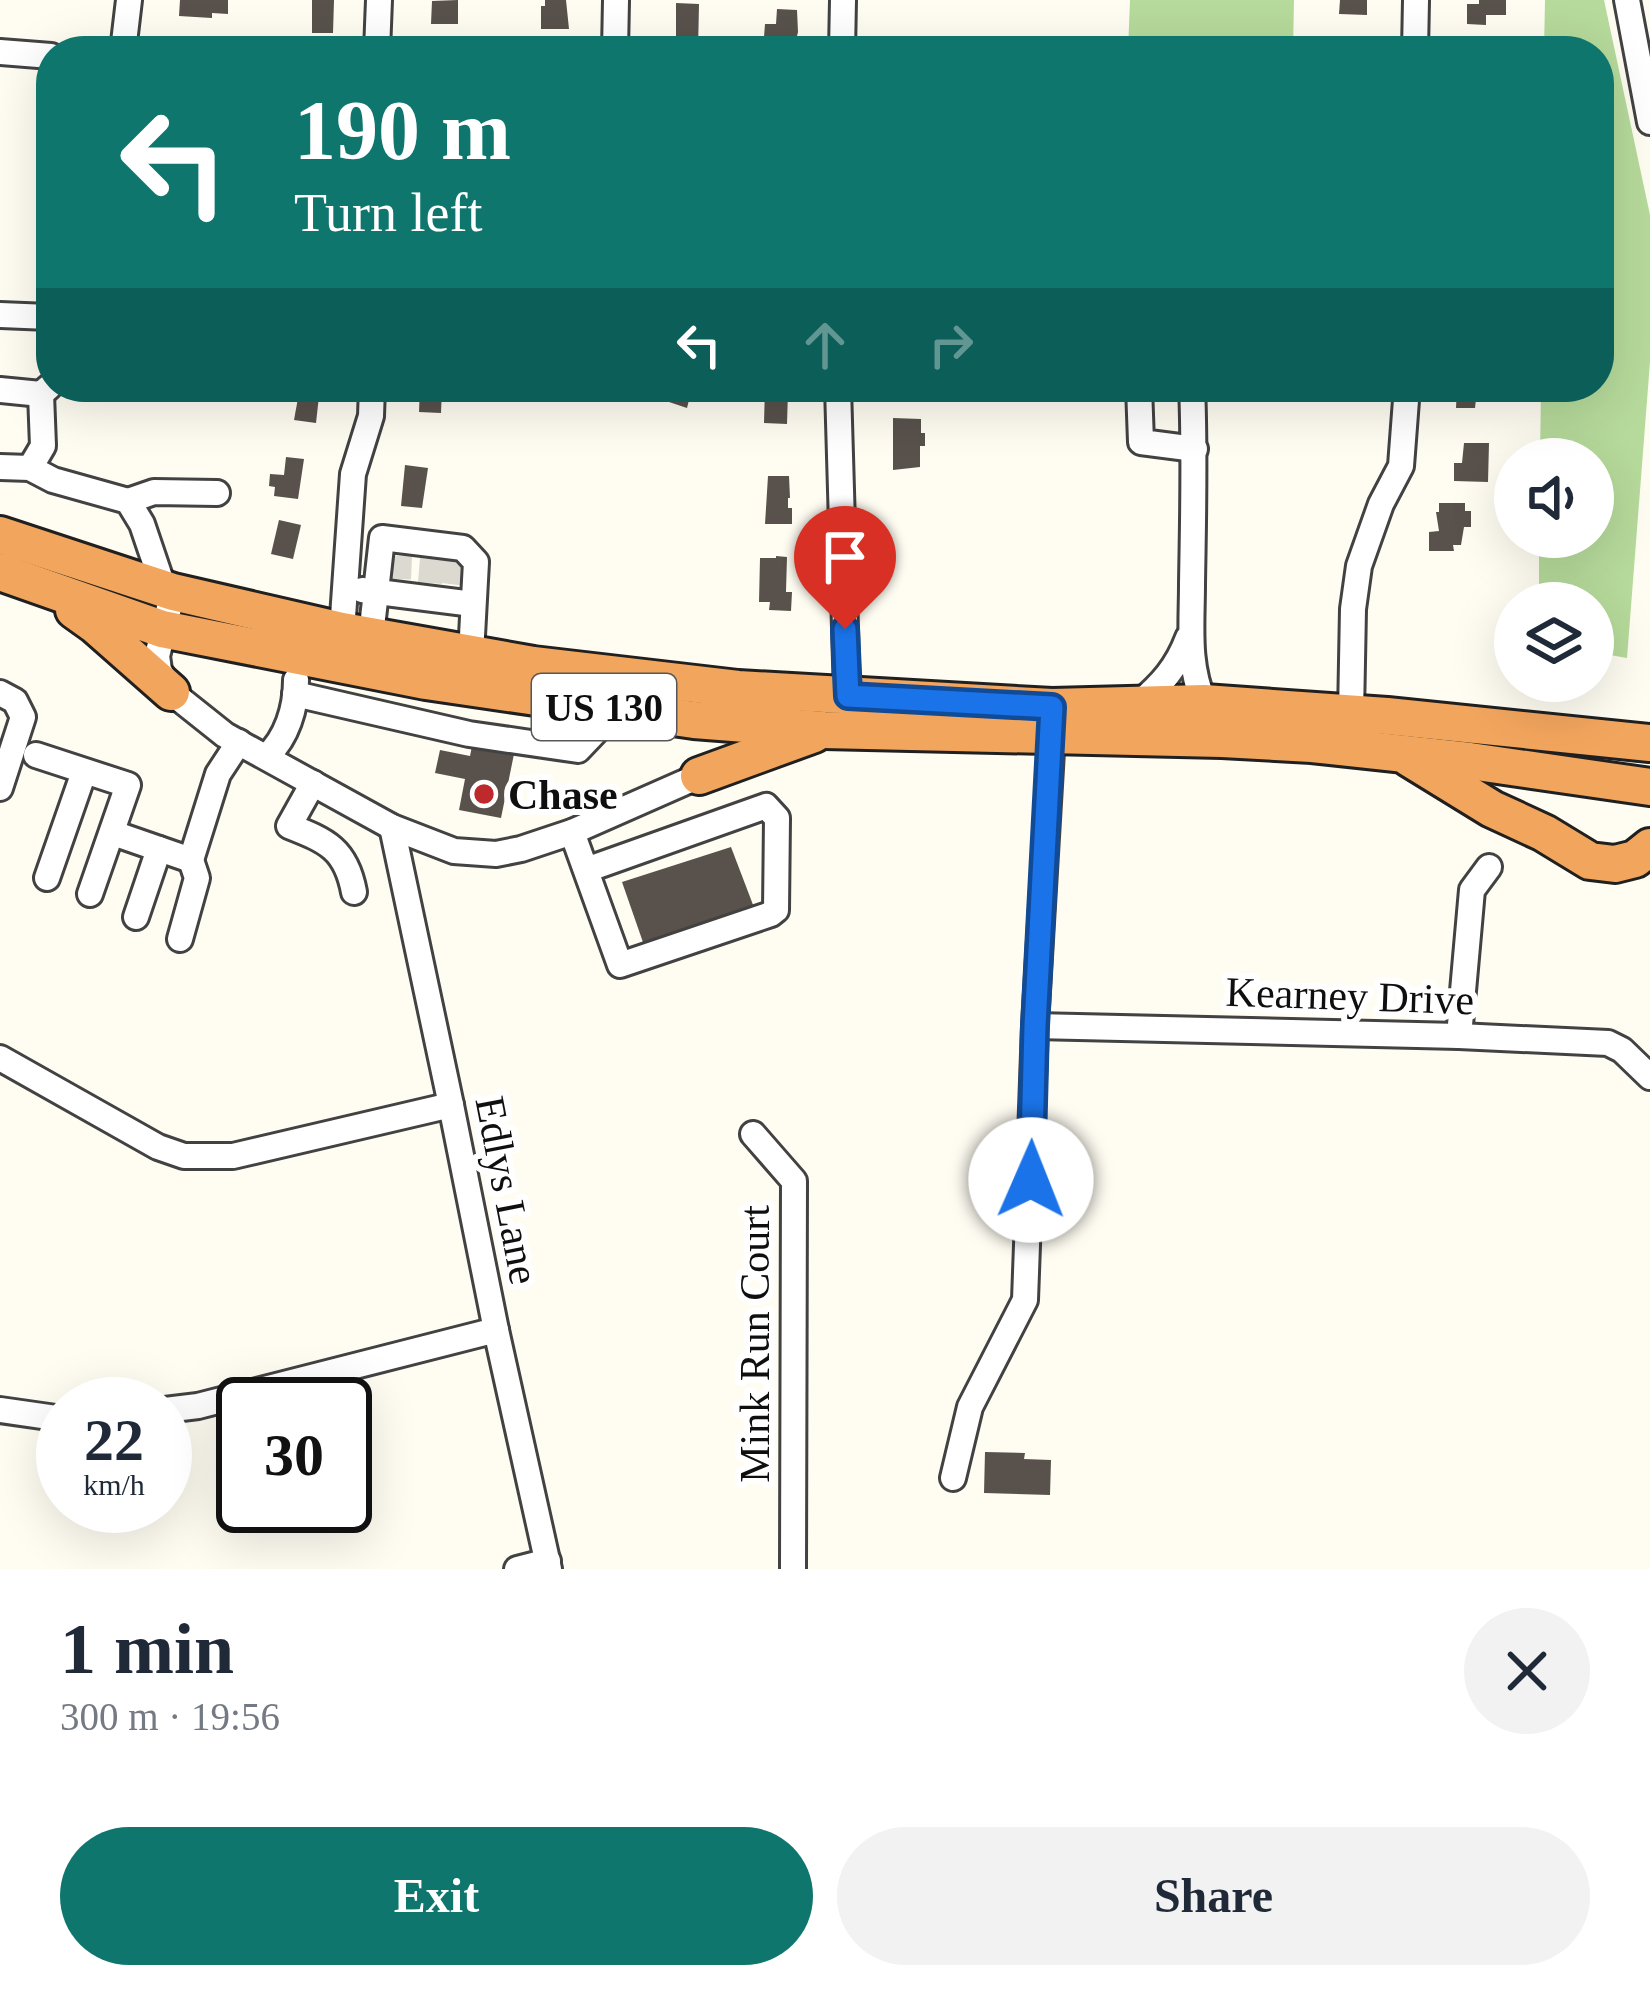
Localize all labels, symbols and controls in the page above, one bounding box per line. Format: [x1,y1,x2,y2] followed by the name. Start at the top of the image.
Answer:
[96,84,252,240] icon: left
[294,84,511,177] text: 190 m
[294,183,483,243] text: Turn left
[666,312,732,378] icon: left
[792,312,858,378] icon: ahead
[918,312,984,378] icon: right
[1494,438,1614,702] map controls
[1494,438,1614,558] button: sound
[794,506,896,629] pin
[812,524,878,590] icon: arrive
[1494,582,1614,702] button: layers
[532,674,676,740] road number: US 130
[508,772,618,818] place label: Chase
[471,781,497,807] marker: Chase
[1225,969,1475,1023] street label: Kearney Drive
[466,1092,548,1288] street label: Edlys Lane
[968,1117,1094,1243] position arrow
[732,1205,778,1483] street label: Mink Run Court
[216,1377,372,1533] speed limit sign: 30
[84,1407,144,1473] text: 22
[83,1468,145,1501] text: km/h
[1464,1608,1590,1734] button: close
[60,1609,234,1689] text: 1 min
[60,1695,280,1738] text: 300 m · 19:56
[60,1827,813,1965] button: Exit
[837,1827,1590,1965] button: Share

